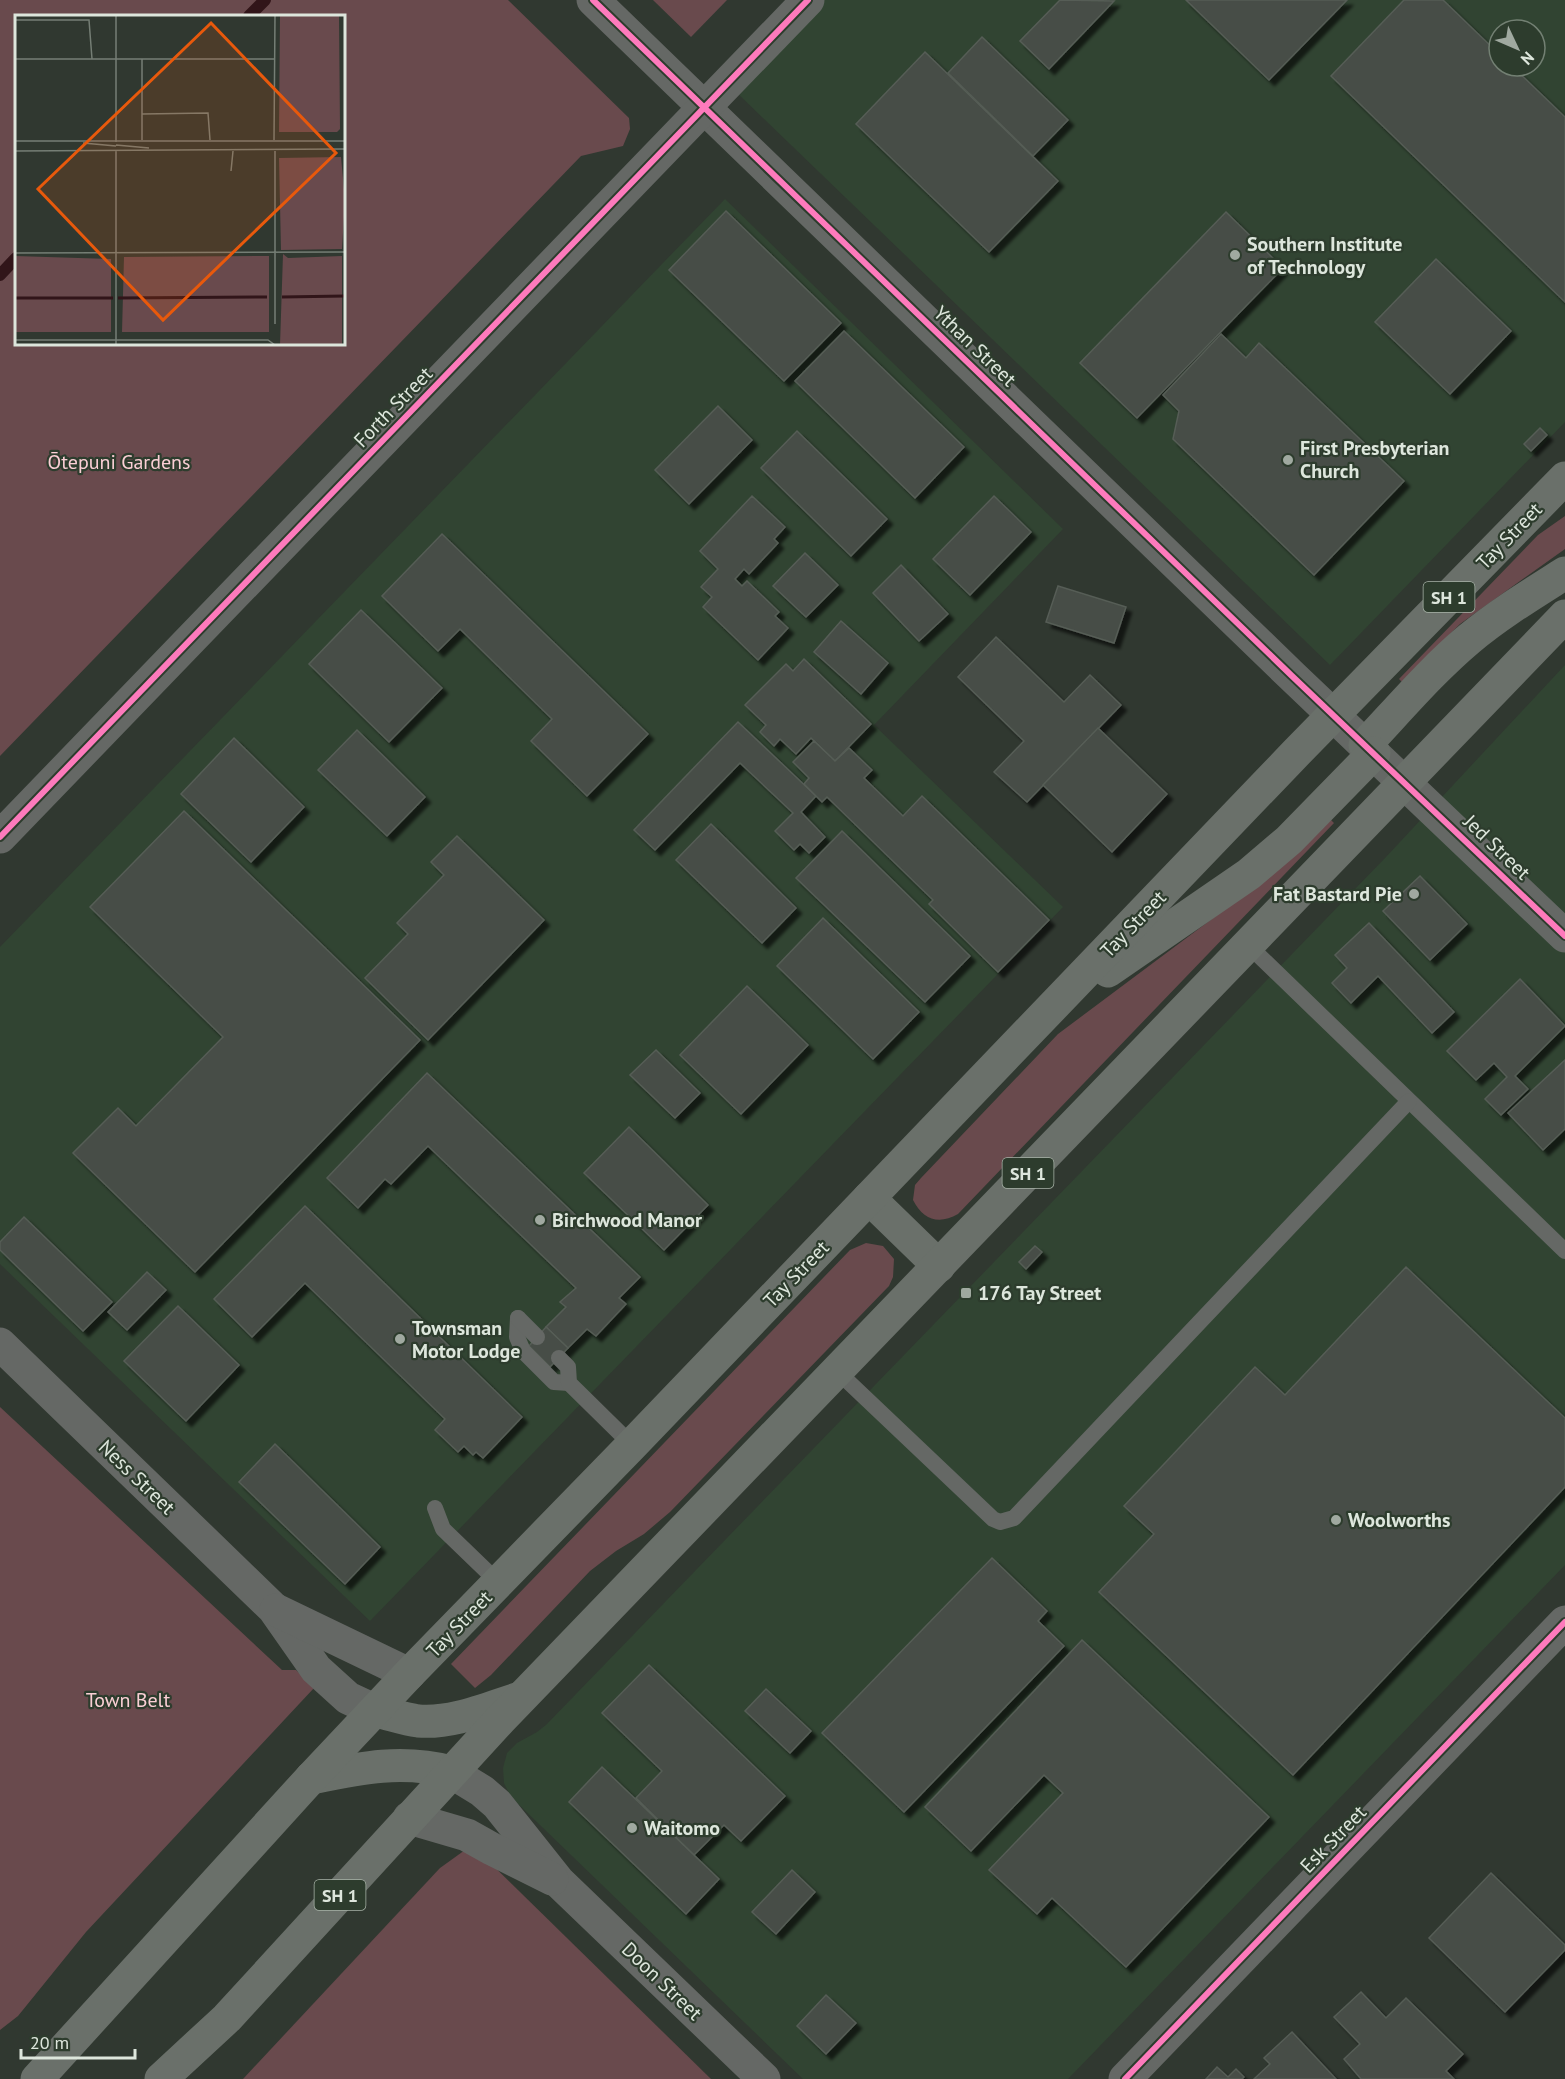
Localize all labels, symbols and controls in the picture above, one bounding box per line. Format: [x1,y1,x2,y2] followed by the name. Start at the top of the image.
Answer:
[15,15,345,345] inset map
[1487,18,1547,78] north arrow
[1517,48,1539,69] text: N
[1247,231,1402,280] place label: Southern Institute of Technology
[1228,248,1242,262] marker: Southern Institute of Technology
[928,300,1022,392] street label: Ythan Street
[348,361,438,453] street label: Forth Street
[1300,435,1449,484] place label: First Presbyterian Church
[48,449,190,475] park label: Ōtepuni Gardens
[1281,453,1295,467] marker: First Presbyterian Church
[1470,497,1548,575] street label: Tay Street
[1424,582,1474,612] road number: SH 1
[1457,808,1536,885] street label: Jed Street
[1273,881,1402,907] place label: Fat Bastard Pie
[1094,885,1172,963] street label: Tay Street
[1407,887,1421,901] marker: Fat Bastard Pie
[1002,1158,1054,1188] road number: SH 1
[552,1207,702,1233] place label: Birchwood Manor
[533,1213,547,1227] marker: Birchwood Manor
[757,1235,835,1313] street label: Tay Street
[978,1280,1101,1306] place label: 176 Tay Street
[959,1286,973,1300] marker: 176 Tay Street
[412,1315,520,1364] place label: Townsman Motor Lodge
[393,1332,407,1346] marker: Townsman Motor Lodge
[93,1434,181,1520] street label: Ness Street
[1348,1507,1450,1533] place label: Woolworths
[1329,1513,1343,1527] marker: Woolworths
[420,1585,498,1663] street label: Tay Street
[86,1687,170,1713] park label: Town Belt
[1294,1799,1372,1878] street label: Esk Street
[644,1815,720,1841] place label: Waitomo
[625,1821,639,1835] marker: Waitomo
[314,1880,366,1910] road number: SH 1
[616,1936,708,2026] street label: Doon Street
[21,2022,135,2060] scale bar
[30,2031,69,2054] text: 20 m

